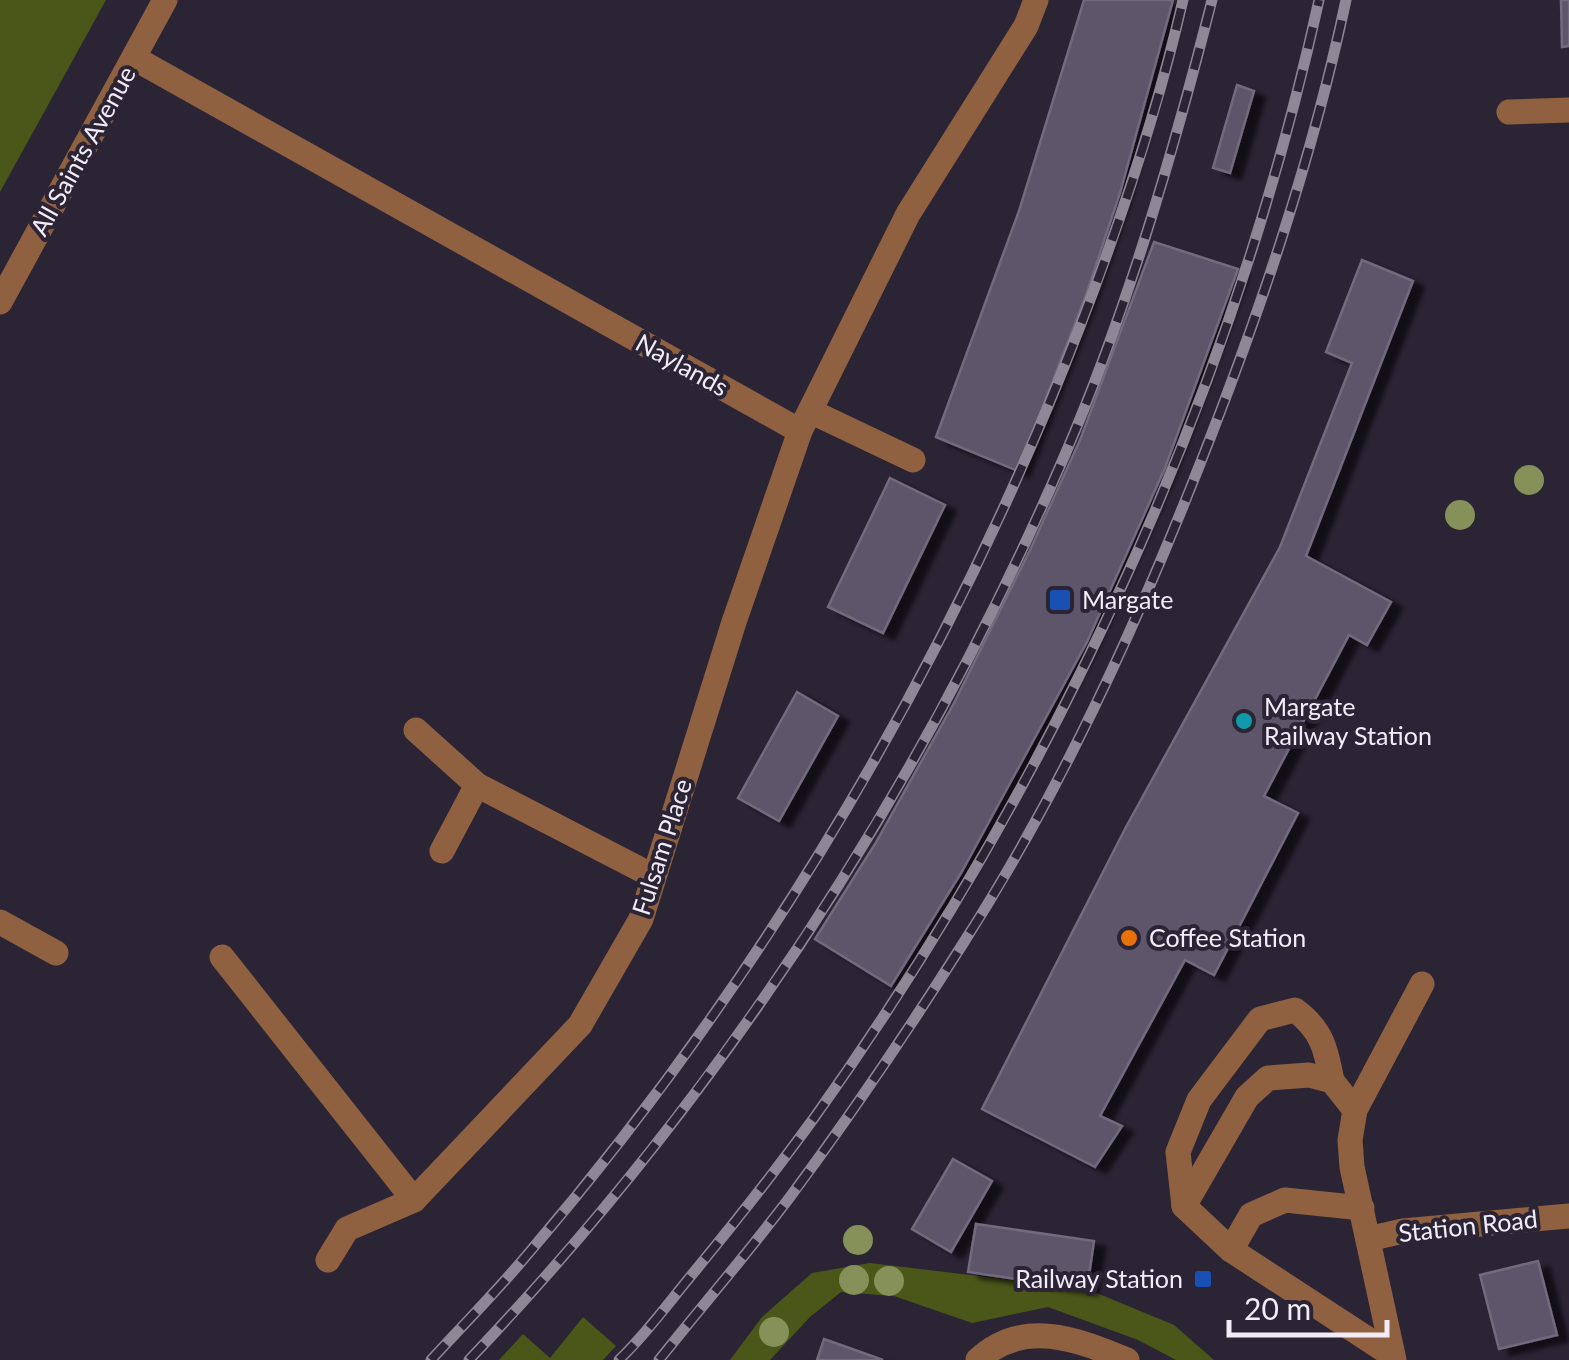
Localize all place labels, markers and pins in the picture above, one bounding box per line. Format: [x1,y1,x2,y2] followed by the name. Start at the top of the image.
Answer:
[1082,584,1173,614] place label: Margate
[1047,587,1073,613] marker: Margate
[1264,691,1432,750] place label: Margate Railway Station
[1233,710,1255,732] marker: Margate Railway Station
[1149,922,1306,952] place label: Coffee Station
[1118,927,1140,949] marker: Coffee Station
[1015,1263,1183,1293] place label: Railway Station
[1192,1268,1214,1290] marker: Railway Station

